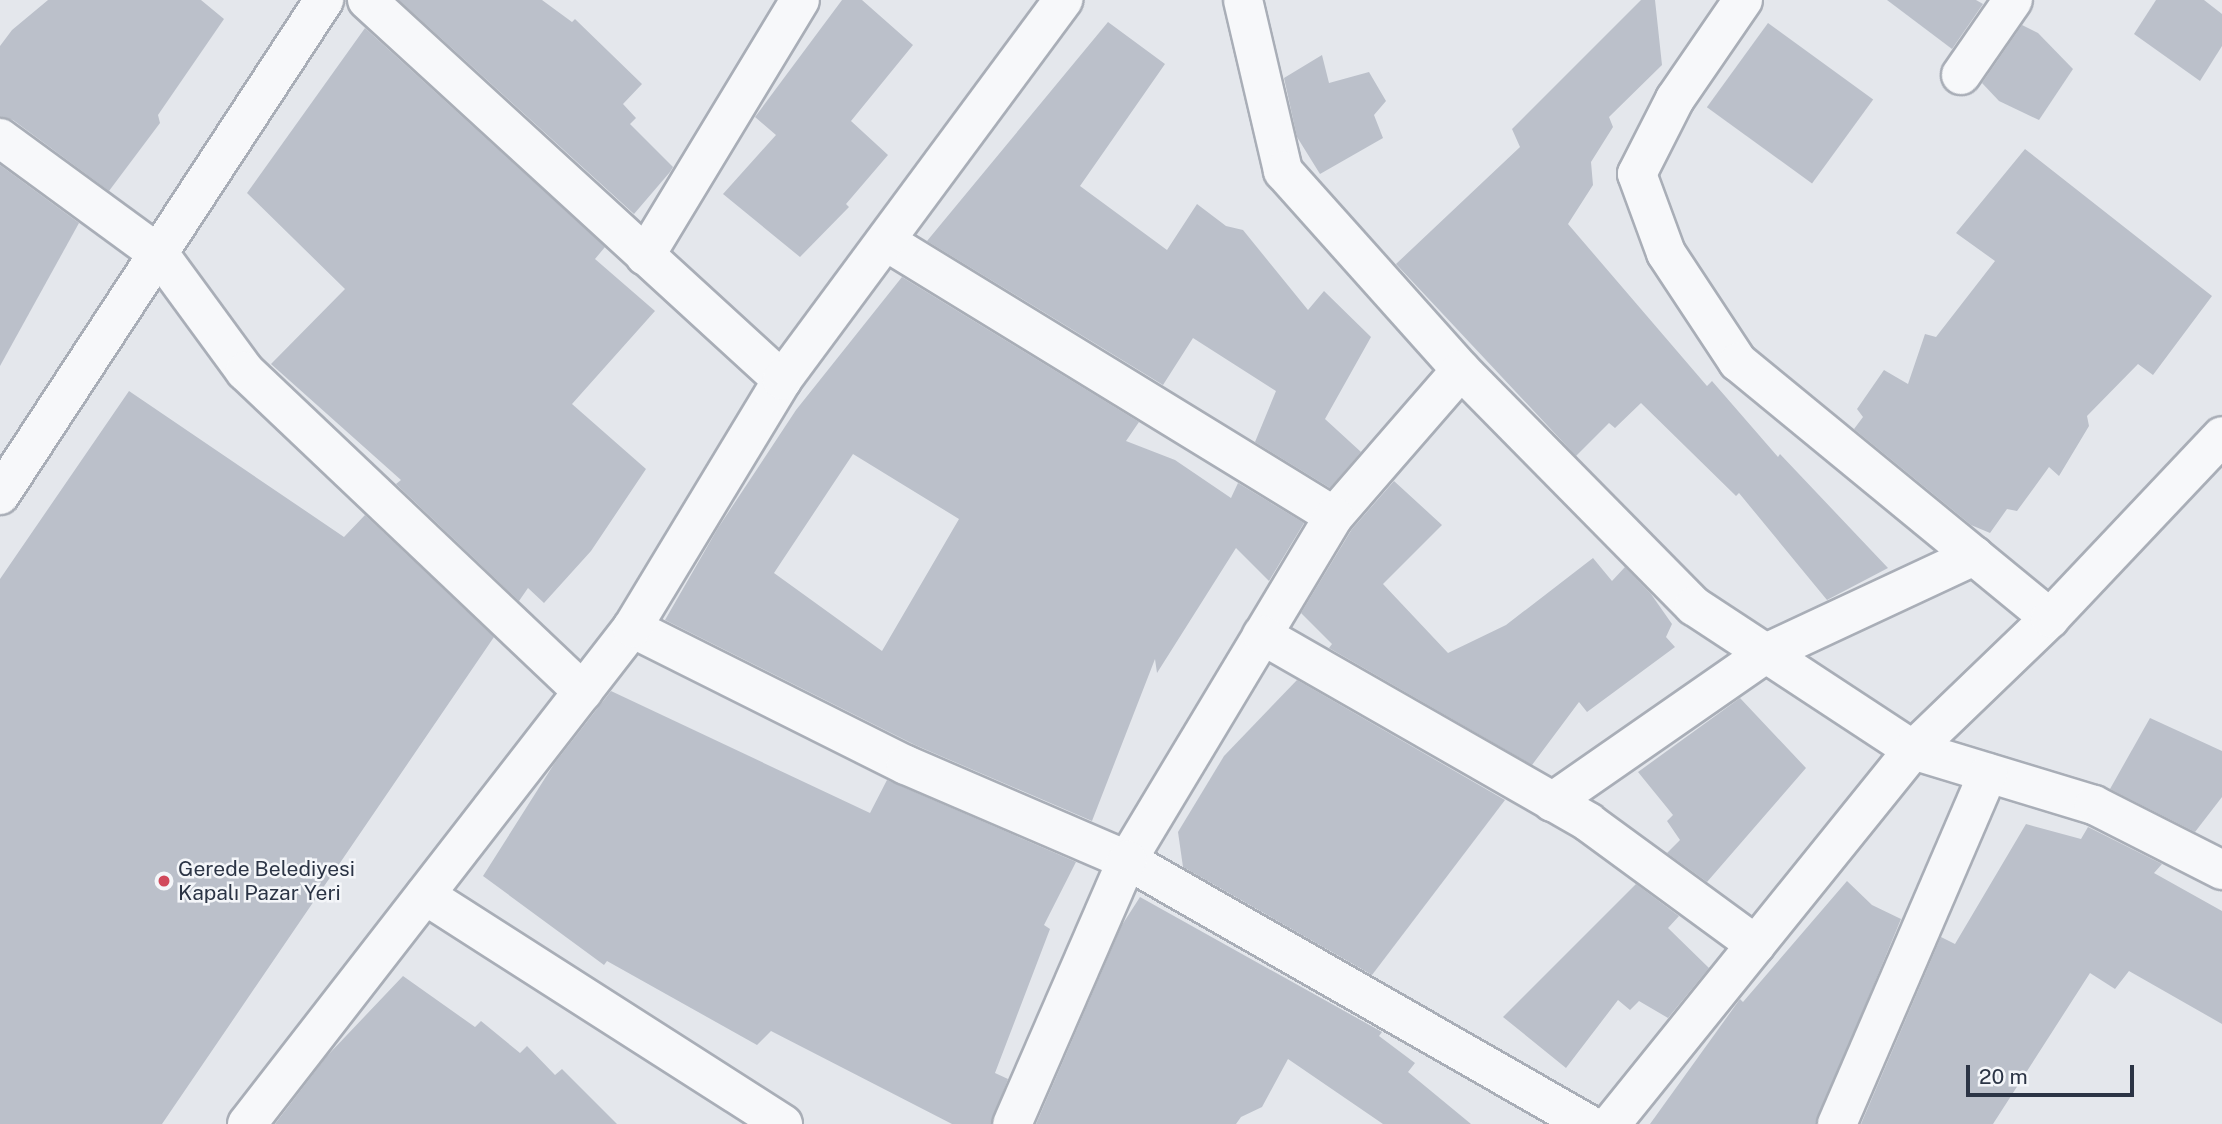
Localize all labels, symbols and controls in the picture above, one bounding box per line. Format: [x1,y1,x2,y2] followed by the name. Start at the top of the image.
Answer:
[178,856,355,906] place label: Gerede Belediyesi Kapalı Pazar Yeri
[156,873,172,889] marker: Gerede Belediyesi Kapalı Pazar Yeri
[1970,1050,2138,1094] scale bar
[1979,1064,2028,1089] text: 20 m

